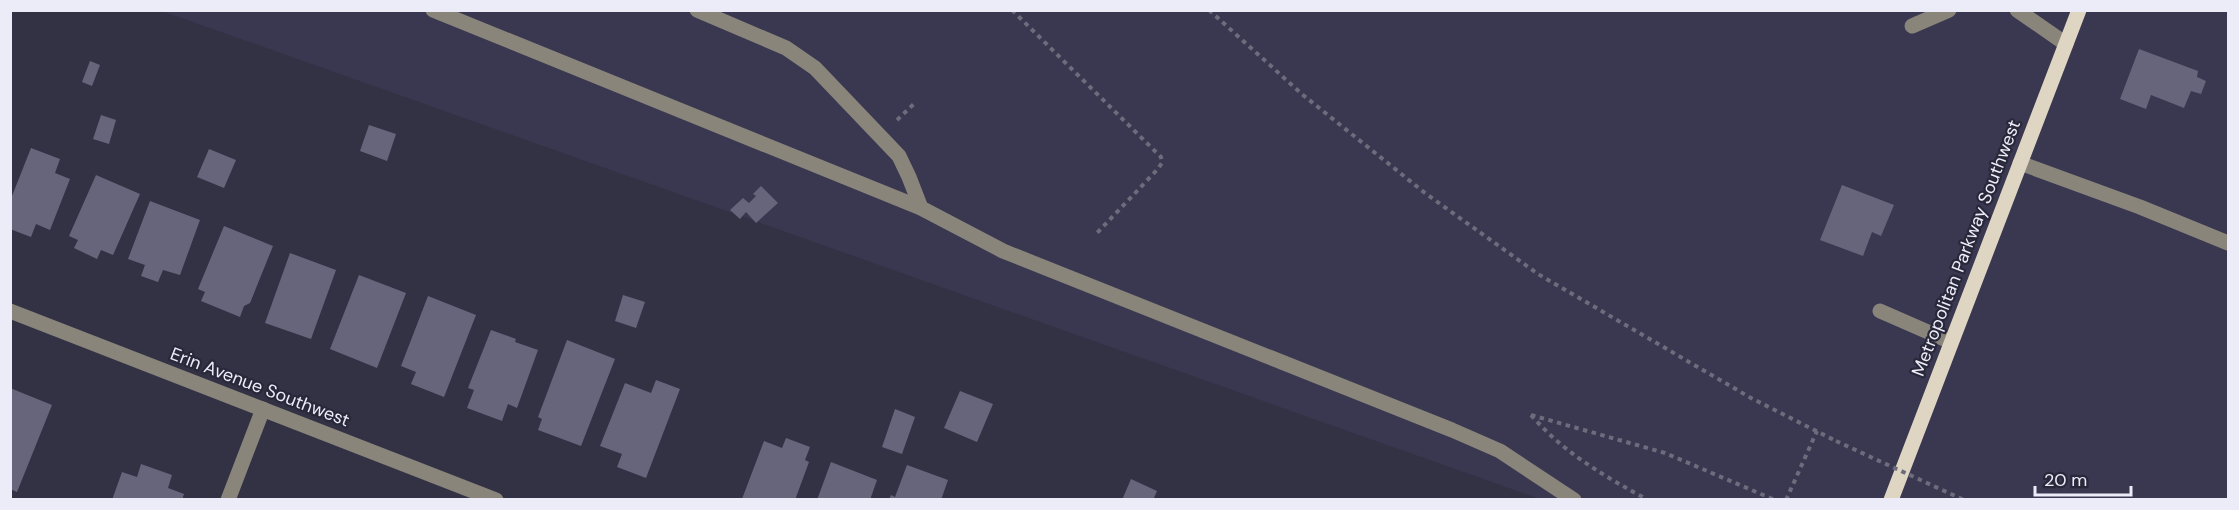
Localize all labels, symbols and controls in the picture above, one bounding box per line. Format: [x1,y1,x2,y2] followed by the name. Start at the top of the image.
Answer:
[1906,116,2026,380] street label: Metropolitan Parkway Southwest
[167,342,353,432] street label: Erin Avenue Southwest
[2035,459,2131,497] scale bar
[2044,468,2087,492] text: 20 m

